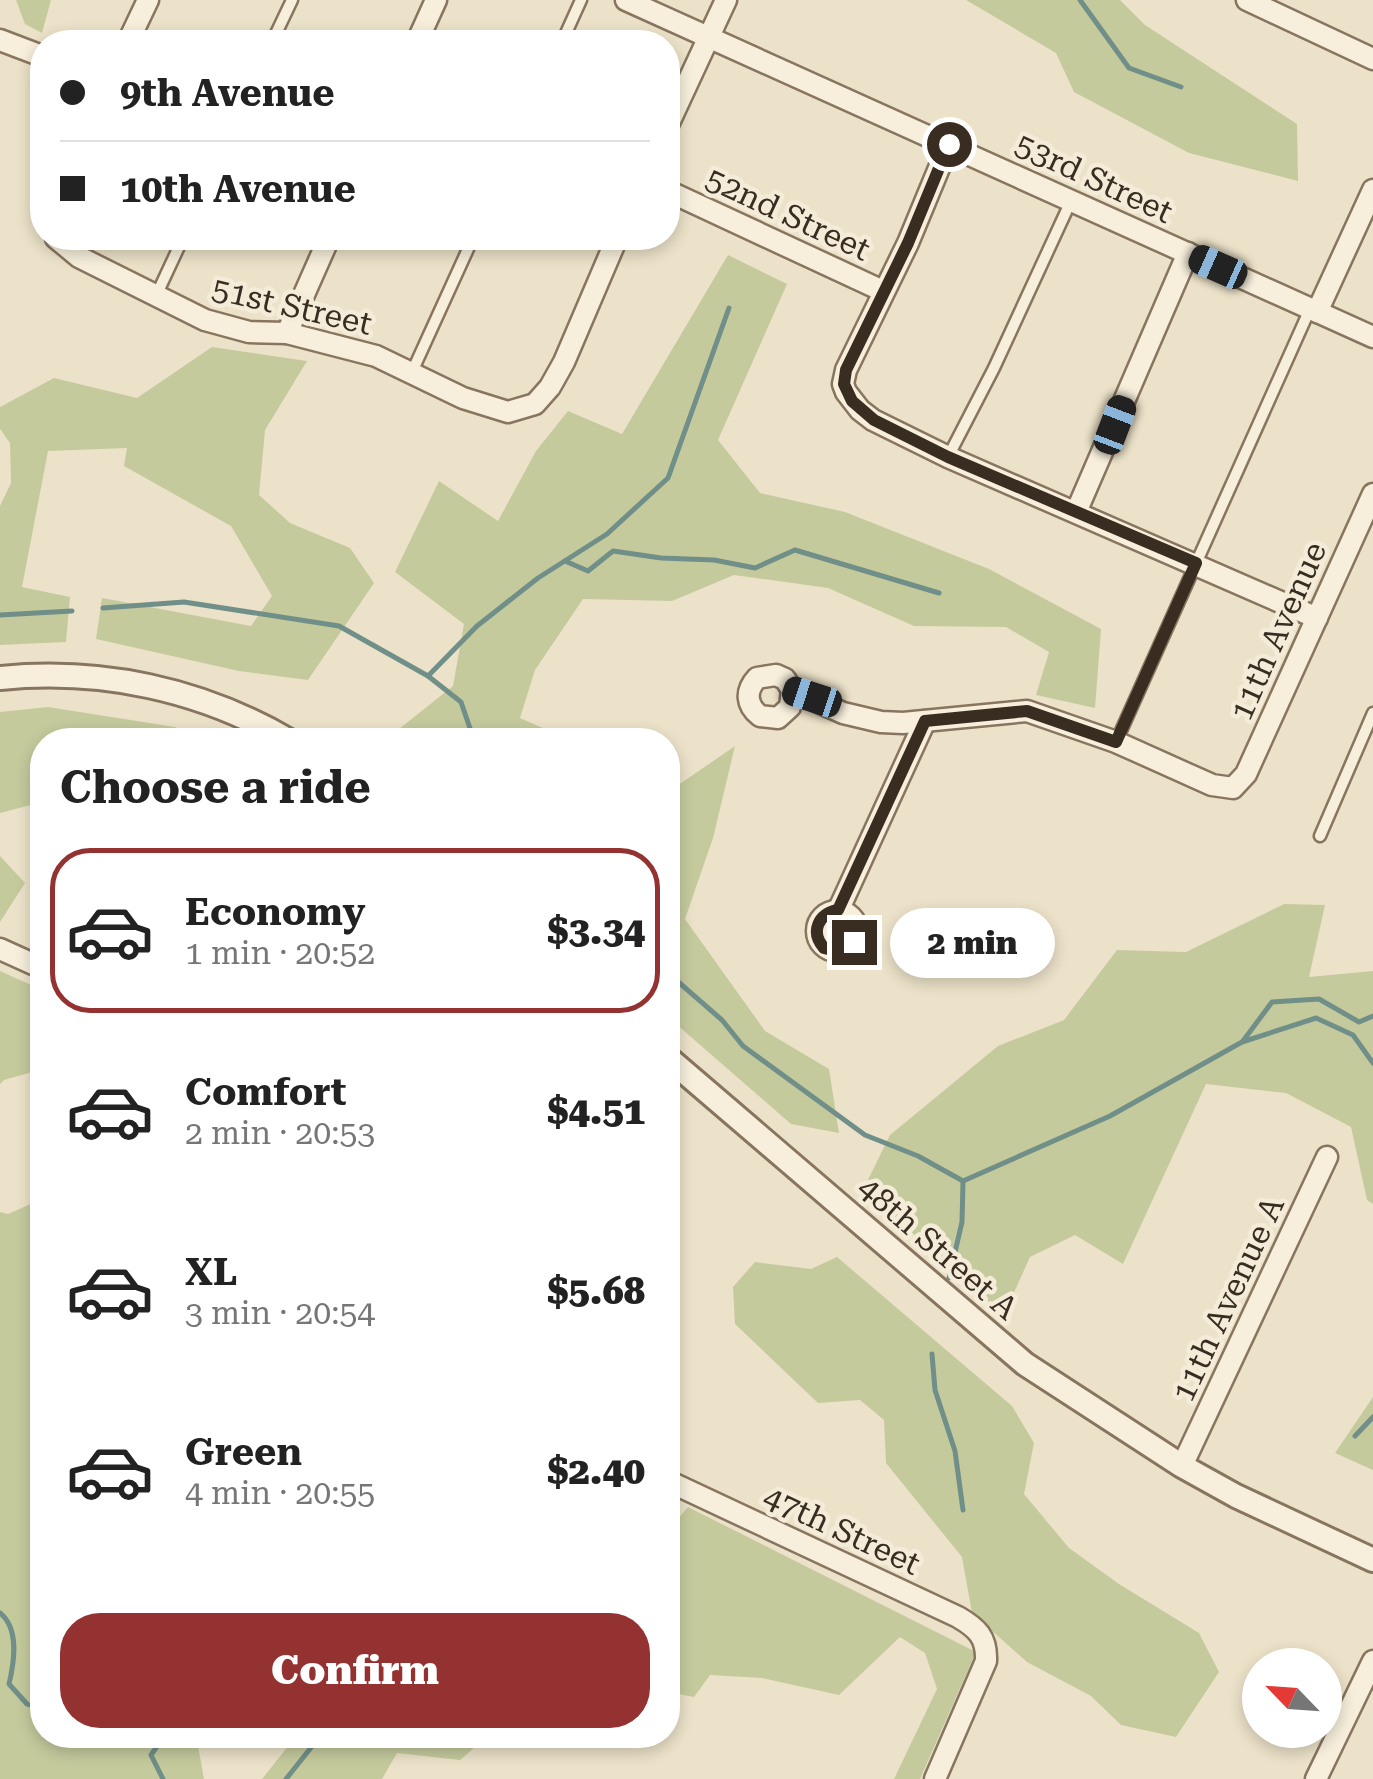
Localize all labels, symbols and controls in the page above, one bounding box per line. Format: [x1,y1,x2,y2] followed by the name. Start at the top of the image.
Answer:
[120,71,335,115] text: 9th Avenue
[927,122,972,167] route start
[1009,125,1179,231] street label: 53rd Street
[700,159,876,269] street label: 52nd Street
[120,167,356,211] text: 10th Avenue
[1184,241,1252,293] car
[208,269,376,343] street label: 51st Street
[1090,392,1140,458] car
[1222,536,1334,726] street label: 11th Avenue
[779,673,845,721] car
[60,761,371,814] text: Choose a ride
[65,886,155,976] icon: car
[185,890,365,934] text: Economy
[889,907,1054,977] callout: 2 min
[547,909,645,953] text: $3.34
[832,920,877,965] route end
[928,924,1017,962] text: 2 min
[185,934,375,972] text: 1 min · 20:52
[65,1066,155,1156] icon: car
[185,1070,346,1114] text: Comfort
[547,1089,645,1133] text: $4.51
[185,1114,375,1152] text: 2 min · 20:53
[851,1168,1026,1328] street label: 48th Street A
[1164,1190,1292,1408] street label: 11th Avenue A
[65,1246,155,1336] icon: car
[185,1250,237,1294] text: XL
[547,1269,645,1313] text: $5.68
[185,1294,375,1332] text: 3 min · 20:54
[65,1426,155,1516] icon: car
[185,1430,302,1474] text: Green
[547,1449,645,1493] text: $2.40
[185,1474,375,1512] text: 4 min · 20:55
[758,1477,926,1583] street label: 47th Street
[60,1613,650,1728] button: Confirm
[1242,1648,1342,1748] north arrow
[1242,1648,1342,1748] map controls

